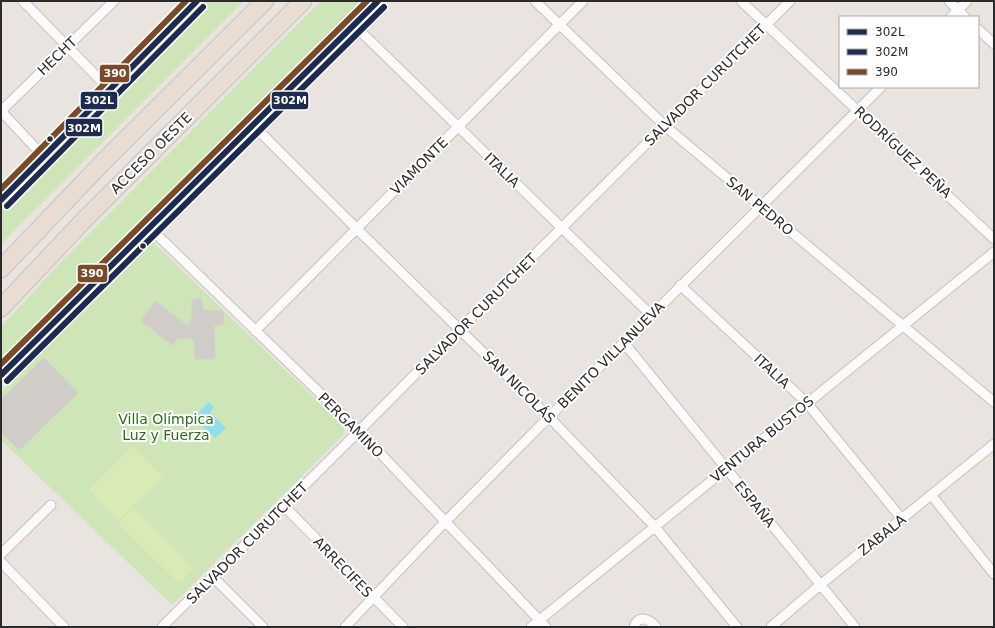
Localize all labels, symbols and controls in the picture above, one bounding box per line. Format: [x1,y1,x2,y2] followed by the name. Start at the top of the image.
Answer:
[839,16,979,88] legend
[641,21,769,149] street label: SALVADOR CURUTCHET
[875,25,905,39] text: 302L
[34,33,80,79] street label: HECHT
[875,45,908,59] text: 302M
[99,64,130,83] line badge: 390
[875,65,898,79] text: 390
[104,67,127,80] text: 390
[80,91,118,110] line badge: 302L
[271,91,309,110] line badge: 302M
[84,94,114,107] text: 302L
[273,94,307,107] text: 302M
[851,103,955,201] street label: RODRÍGUEZ PEÑA
[107,109,195,197] street label: ACCESO OESTE
[65,118,103,137] line badge: 302M
[67,122,101,135] text: 302M
[45,134,55,144] unlabelled marker
[387,134,451,198] street label: VIAMONTE
[481,149,523,191] street label: ITALIA
[723,173,797,239] street label: SAN PEDRO
[138,241,148,251] unlabelled marker
[412,250,540,378] street label: SALVADOR CURUTCHET
[77,264,108,283] line badge: 390
[81,267,104,280] text: 390
[554,298,668,412] street label: BENITO VILLANUEVA
[480,348,559,427] street label: SAN NICOLÁS
[751,351,793,392] street label: ITALIA
[315,389,387,461] street label: PERGAMINO
[707,392,817,486] street label: VENTURA BUSTOS
[118,411,214,443] park label: Villa Olímpica Luz y Fuerza
[732,478,779,531] street label: ESPAÑA
[183,479,311,607] street label: SALVADOR CURUTCHET
[855,511,909,559] street label: ZABALA
[310,534,376,601] street label: ARRECIFES

